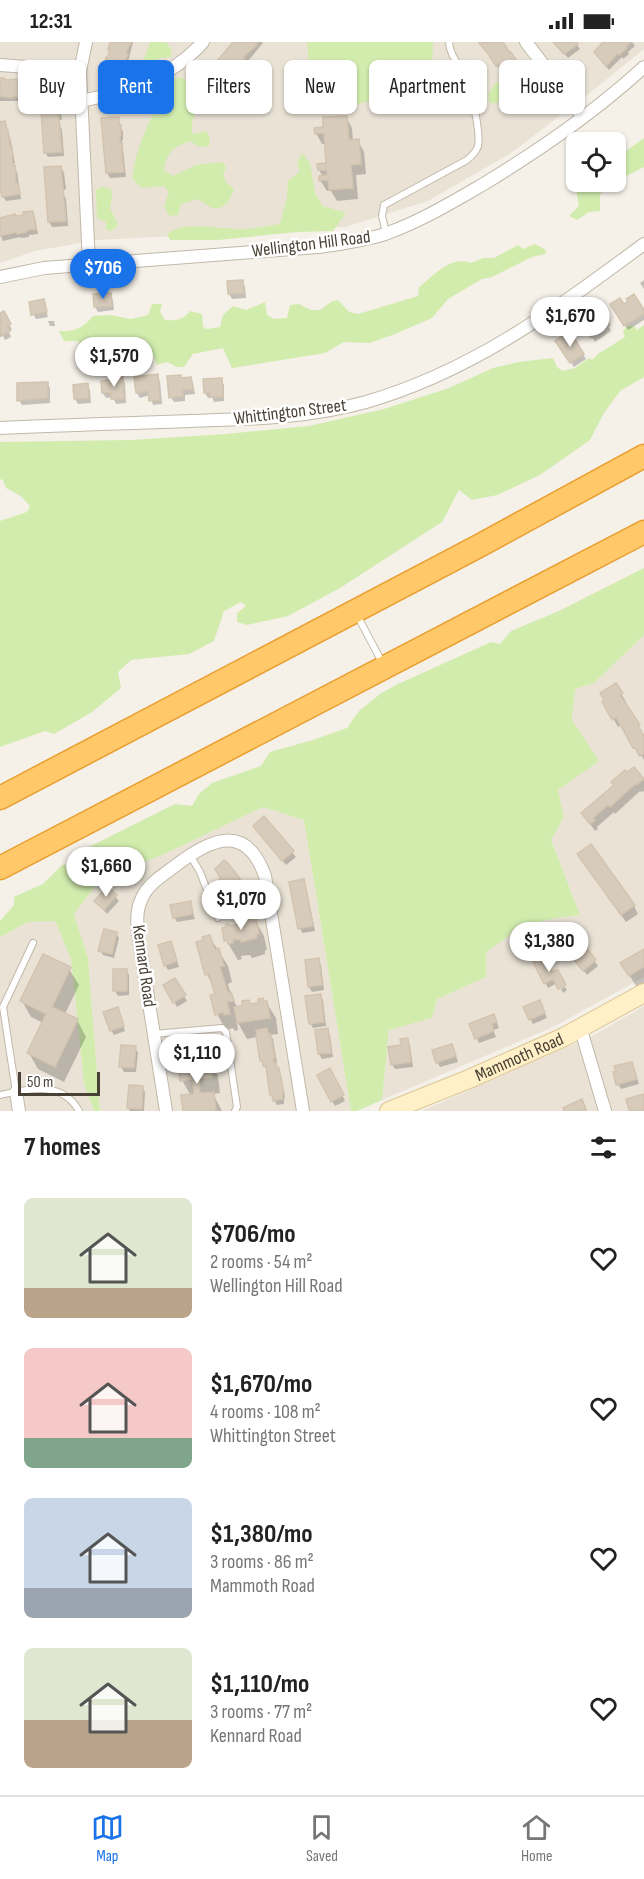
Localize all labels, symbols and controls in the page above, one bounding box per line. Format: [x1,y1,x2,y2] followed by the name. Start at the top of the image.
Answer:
[30,8,72,35] text: 12:31
[18,60,86,114] chip: Buy
[98,60,174,114] chip: Rent
[186,60,272,114] chip: Filters
[284,60,357,114] chip: New
[369,60,487,114] chip: Apartment
[499,60,585,114] chip: House
[566,132,626,192] map controls
[566,132,626,192] button: locate
[251,226,371,262] street label: Wellington Hill Road
[67,249,139,300] pin: $706
[84,256,122,280] text: $706
[521,297,619,348] pin: $1,670
[545,304,595,328] text: $1,670
[65,337,163,388] pin: $1,570
[89,344,139,368] text: $1,570
[233,395,348,429] street label: Whittington Street
[57,847,155,898] pin: $1,660
[80,854,132,878] text: $1,660
[192,880,290,931] pin: $1,070
[216,887,266,911] text: $1,070
[500,922,598,973] pin: $1,380
[128,924,160,1008] street label: Kennard Road
[524,929,575,953] text: $1,380
[472,1028,567,1086] street label: Mammoth Road
[148,1034,246,1085] pin: $1,110
[173,1041,221,1065] text: $1,110
[18,1069,100,1096] scale bar
[27,1073,53,1092] text: 50 m
[587,1131,620,1164] icon: filters
[24,1132,101,1163] text: 7 homes
[210,1219,296,1250] text: $706/mo
[72,1222,144,1294] icon: home
[587,1242,620,1275] icon: heart
[210,1250,312,1274] text: 2 rooms · 54 m²
[210,1274,343,1298] text: Wellington Hill Road
[210,1369,312,1400] text: $1,670/mo
[72,1372,144,1444] icon: home
[587,1392,620,1425] icon: heart
[210,1400,321,1424] text: 4 rooms · 108 m²
[210,1424,336,1448] text: Whittington Street
[210,1519,313,1550] text: $1,380/mo
[72,1522,144,1594] icon: home
[587,1542,620,1575] icon: heart
[210,1550,314,1574] text: 3 rooms · 86 m²
[210,1574,315,1598] text: Mammoth Road
[210,1669,309,1700] text: $1,110/mo
[72,1672,144,1744] icon: home
[587,1692,620,1725] icon: heart
[210,1700,312,1724] text: 3 rooms · 77 m²
[210,1724,302,1748] text: Kennard Road
[91,1811,124,1866] tab: Map
[305,1811,338,1866] tab: Saved
[520,1811,553,1866] tab: Home

